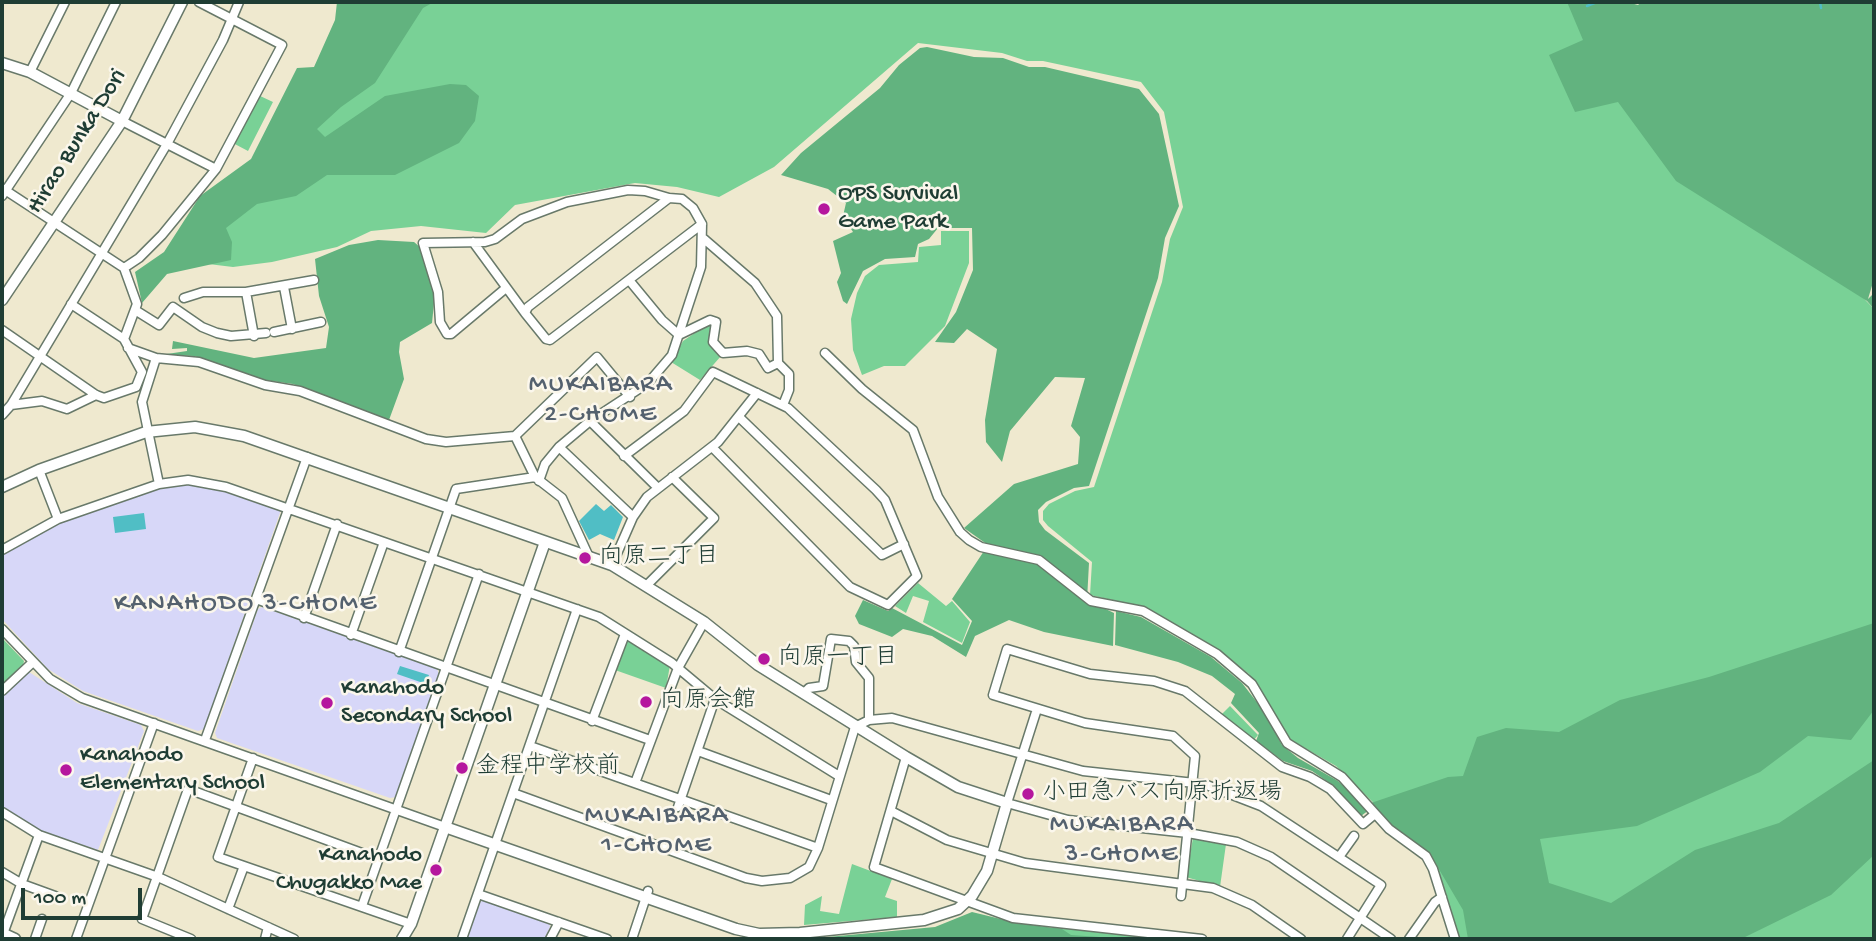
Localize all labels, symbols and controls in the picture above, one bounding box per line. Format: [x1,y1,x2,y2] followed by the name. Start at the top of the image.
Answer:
[22,64,134,220] street label: Hirao Bunka Dori
[838,181,958,237] place label: OPS Survival Game Park
[816,201,832,217] marker: OPS Survival Game Park
[530,370,672,432] district label: MUKAIBARA 2-CHOME
[599,544,719,572] place label: 向原二丁目
[577,550,593,566] marker: 向原二丁目
[116,589,376,621] district label: KANAHODO 3-CHOME
[778,645,898,673] place label: 向原一丁目
[756,651,772,667] marker: 向原一丁目
[341,675,512,731] place label: Kanahodo Secondary School
[660,688,756,716] place label: 向原会館
[638,694,654,710] marker: 向原会館
[319,695,335,711] marker: Kanahodo Secondary School
[80,742,265,798] place label: Kanahodo Elementary School
[476,754,620,782] place label: 金程中学校前
[454,760,470,776] marker: 金程中学校前
[58,762,74,778] marker: Kanahodo Elementary School
[1042,780,1282,808] place label: 小田急バス向原折返場
[1020,786,1036,802] marker: 小田急バス向原折返場
[586,801,728,862] district label: MUKAIBARA 1-CHOME
[1051,810,1193,872] district label: MUKAIBARA 3-CHOME
[276,842,422,898] place label: Kanahodo Chugakko Mae
[428,862,444,878] marker: Kanahodo Chugakko Mae
[24,874,145,918] scale bar
[34,887,86,912] text: 100 m

